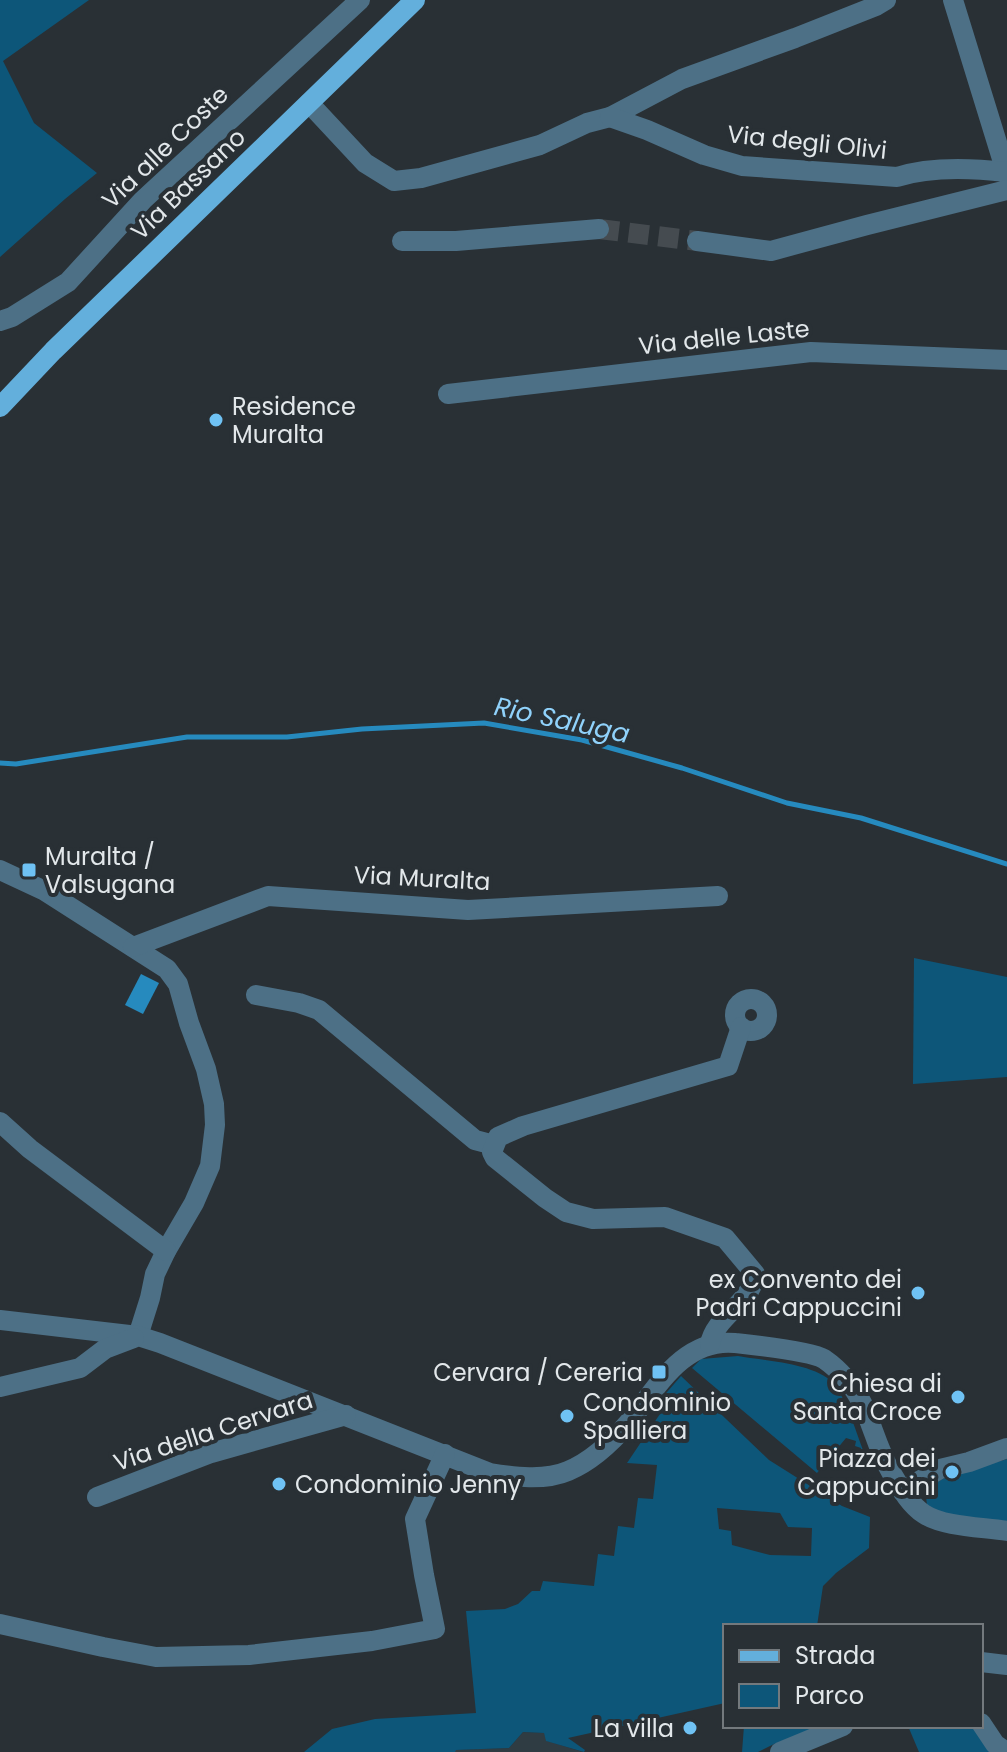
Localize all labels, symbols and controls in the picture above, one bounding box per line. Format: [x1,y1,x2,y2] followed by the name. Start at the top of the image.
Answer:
[95,78,235,216] street label: Via alle Coste
[726,117,888,167] street label: Via degli Olivi
[123,121,253,247] street label: Via Bassano
[637,312,811,362] street label: Via delle Laste
[232,390,356,451] place label: Residence Muralta
[207,411,225,429] marker: Residence Muralta
[491,688,633,752] water label: Rio Saluga
[45,840,175,901] place label: Muralta / Valsugana
[353,858,491,898] street label: Via Muralta
[20,861,38,879] marker: Muralta / Valsugana
[696,1263,902,1324] place label: ex Convento dei Padri Cappuccini
[909,1284,927,1302] marker: ex Convento dei Padri Cappuccini
[433,1356,643,1389] place label: Cervara / Cereria
[650,1363,668,1381] marker: Cervara / Cereria
[793,1367,942,1428] place label: Chiesa di Santa Croce
[109,1383,317,1479] street label: Via della Cervara
[583,1386,731,1447] place label: Condominio Spalliera
[949,1388,967,1406] marker: Chiesa di Santa Croce
[558,1407,576,1425] marker: Condominio Spalliera
[797,1442,936,1503] place label: Piazza dei Cappuccini
[943,1463,961,1481] marker: Piazza dei Cappuccini
[295,1468,522,1501] place label: Condominio Jenny
[270,1475,288,1493] marker: Condominio Jenny
[723,1624,983,1728] legend
[795,1639,875,1672] text: Strada
[795,1679,864,1712] text: Parco
[594,1712,674,1745] place label: La villa
[681,1719,699,1737] marker: La villa

